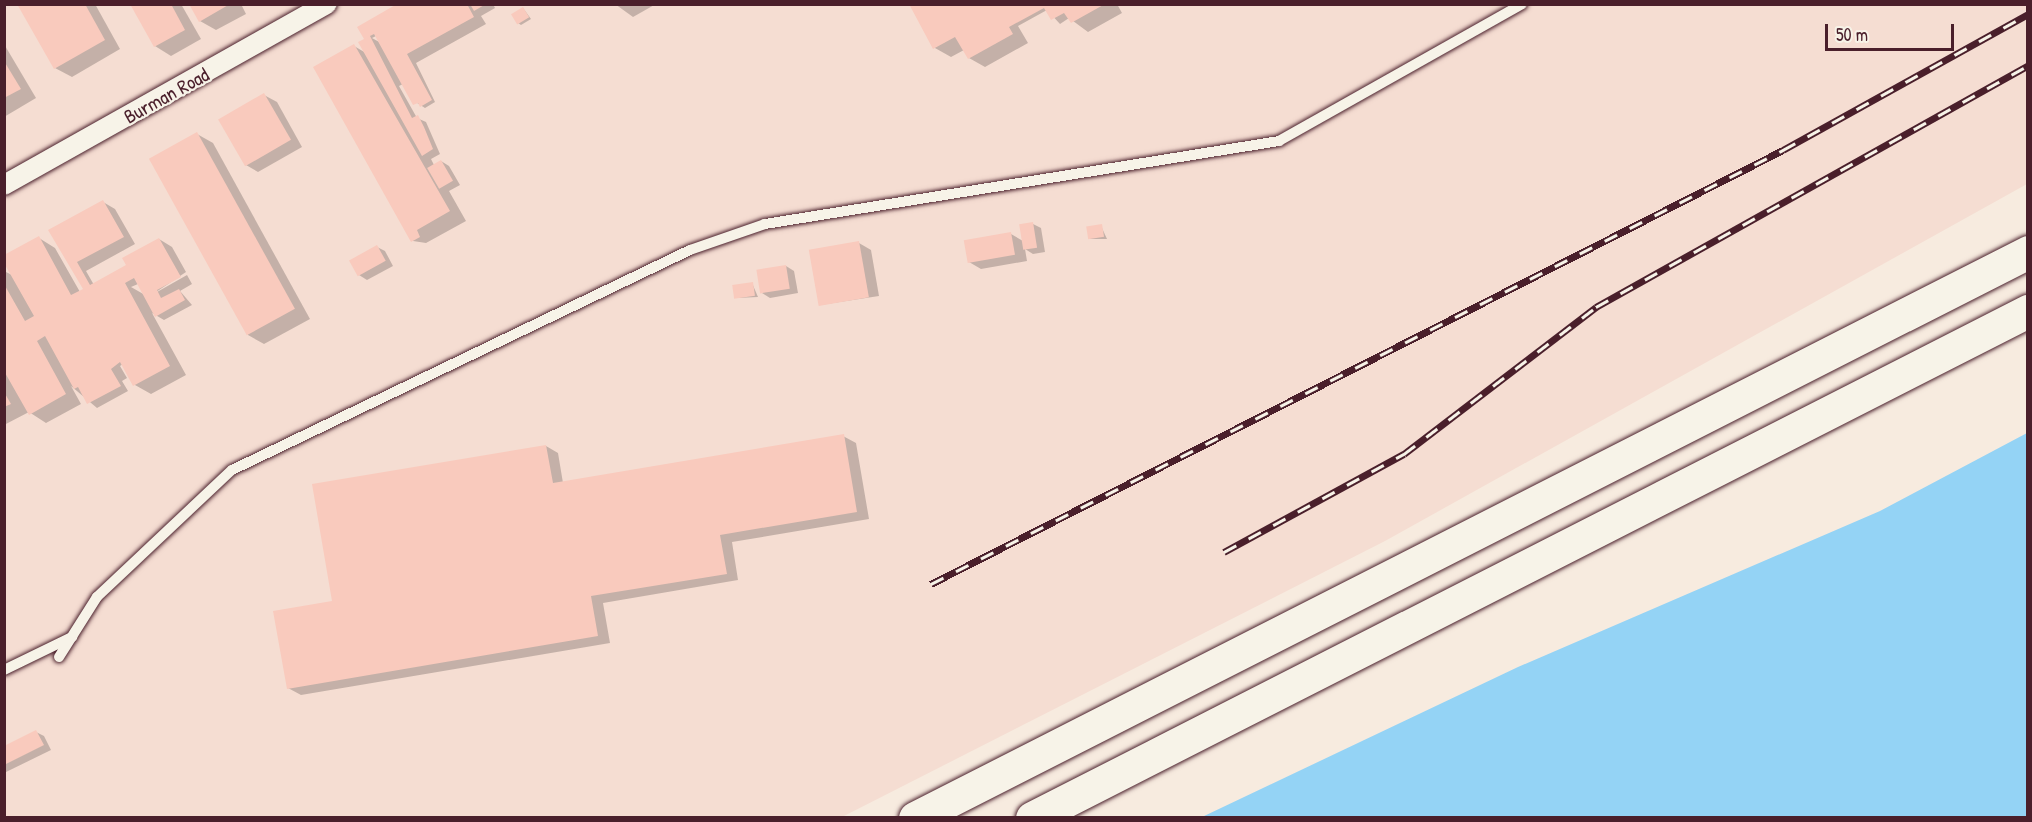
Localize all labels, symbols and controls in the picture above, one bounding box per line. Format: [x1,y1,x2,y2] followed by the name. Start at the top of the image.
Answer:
[1828,12,1957,50] scale bar
[1836,22,1868,47] text: 50 m
[119,62,213,128] street label: Burman Road

